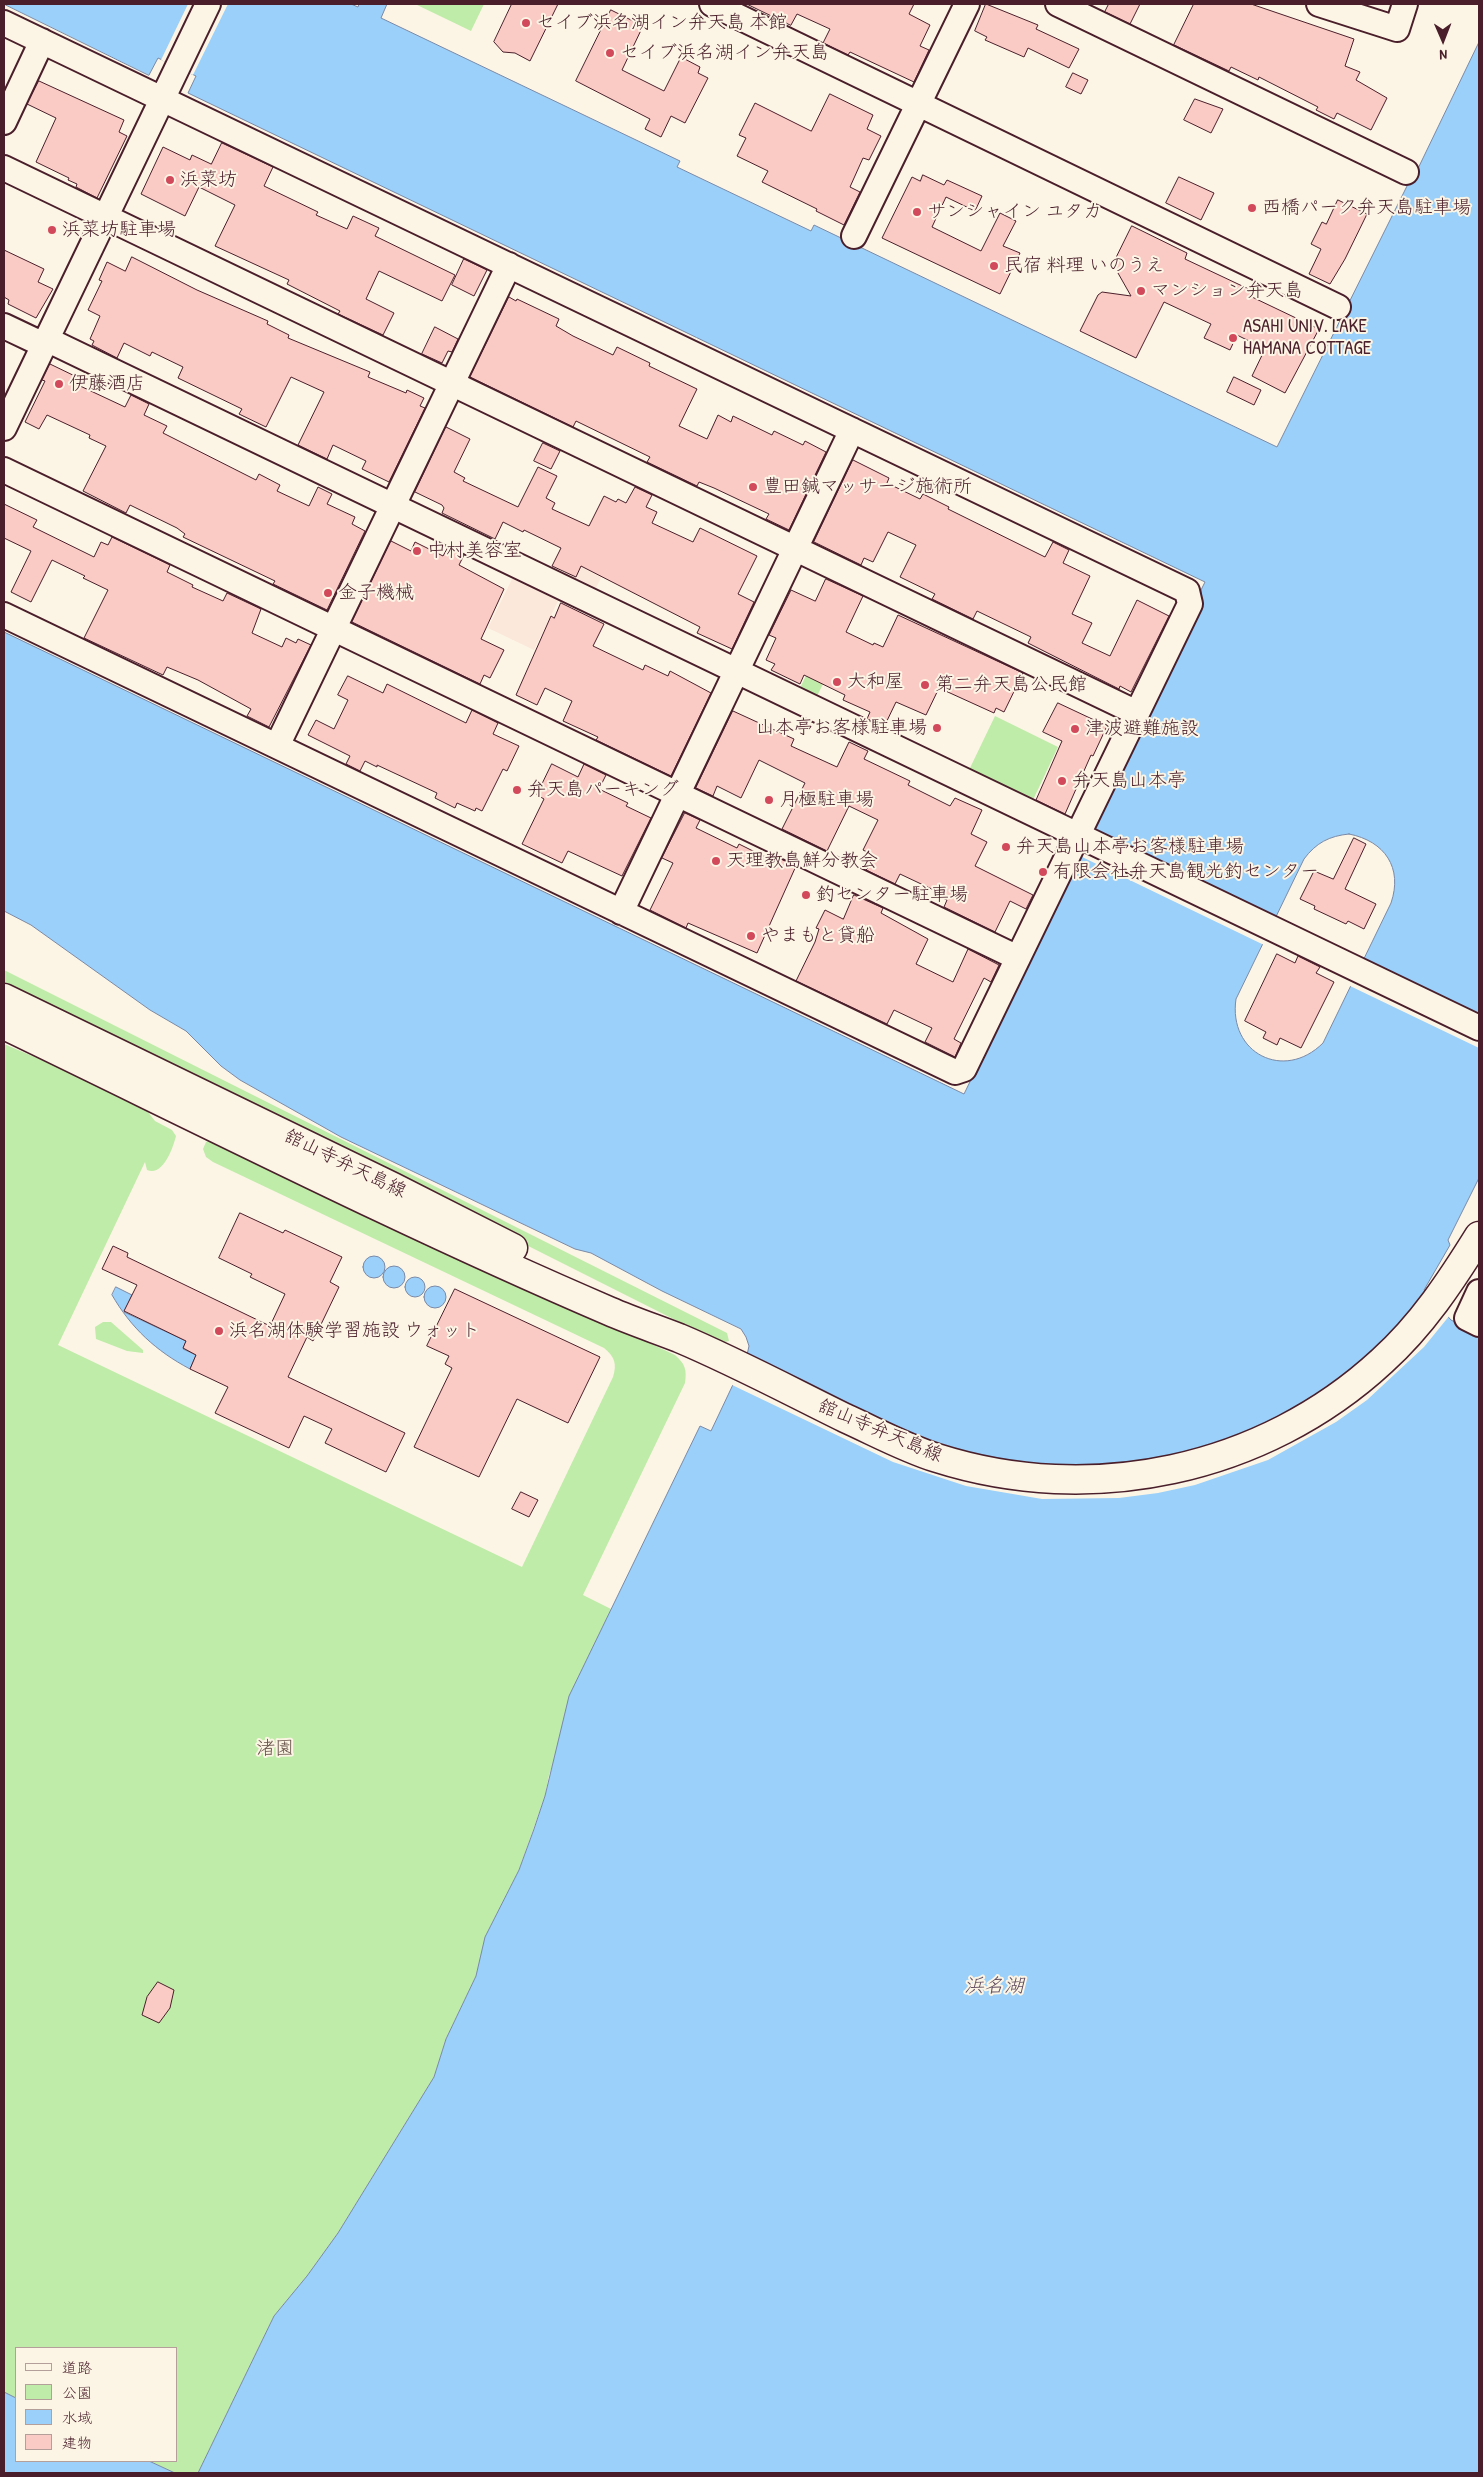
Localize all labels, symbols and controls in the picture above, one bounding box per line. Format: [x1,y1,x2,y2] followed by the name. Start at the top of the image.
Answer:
[536,12,787,34] place label: セイブ浜名湖イン弁天島 本館
[1418,15,1468,65] north arrow
[520,17,532,29] marker: セイブ浜名湖イン弁天島 本館
[620,42,829,64] place label: セイブ浜名湖イン弁天島
[1439,46,1447,65] text: N
[604,47,616,59] marker: セイブ浜名湖イン弁天島
[180,169,237,191] place label: 浜菜坊
[164,174,176,186] marker: 浜菜坊
[1262,197,1471,219] place label: 西橋パーク弁天島駐車場
[927,201,1102,223] place label: サンシャイン ユタカ
[1246,202,1258,214] marker: 西橋パーク弁天島駐車場
[911,206,923,218] marker: サンシャイン ユタカ
[62,219,176,241] place label: 浜菜坊駐車場
[46,224,58,236] marker: 浜菜坊駐車場
[1004,255,1165,277] place label: 民宿 料理 いのうえ
[988,260,1000,272] marker: 民宿 料理 いのうえ
[1151,280,1303,302] place label: マンション弁天島
[1135,285,1147,297] marker: マンション弁天島
[1243,316,1371,360] place label: ASAHI UNIV. LAKE HAMANA COTTAGE
[1227,332,1239,344] marker: ASAHI UNIV. LAKE HAMANA COTTAGE
[69,373,145,395] place label: 伊藤酒店
[53,378,65,390] marker: 伊藤酒店
[763,476,972,498] place label: 豊田鍼マッサージ施術所
[747,481,759,493] marker: 豊田鍼マッサージ施術所
[427,540,522,562] place label: 中村美容室
[411,545,423,557] marker: 中村美容室
[338,582,414,604] place label: 金子機械
[322,587,334,599] marker: 金子機械
[847,671,904,693] place label: 大和屋
[935,674,1087,696] place label: 第二弁天島公民館
[831,676,843,688] marker: 大和屋
[919,679,931,691] marker: 第二弁天島公民館
[756,717,927,739] place label: 山本亭お客様駐車場
[1085,718,1199,740] place label: 津波避難施設
[931,722,943,734] marker: 山本亭お客様駐車場
[1069,723,1081,735] marker: 津波避難施設
[1072,770,1186,792] place label: 弁天島山本亭
[1056,775,1068,787] marker: 弁天島山本亭
[527,779,679,801] place label: 弁天島パーキング
[511,784,523,796] marker: 弁天島パーキング
[779,789,874,811] place label: 月極駐車場
[763,794,775,806] marker: 月極駐車場
[1016,836,1244,858] place label: 弁天島山本亭お客様駐車場
[1000,841,1012,853] marker: 弁天島山本亭お客様駐車場
[726,850,878,872] place label: 天理教島鮮分教会
[710,855,722,867] marker: 天理教島鮮分教会
[1053,861,1319,883] place label: 有限会社弁天島観光釣センター
[1037,866,1049,878] marker: 有限会社弁天島観光釣センター
[816,884,968,906] place label: 釣センター駐車場
[800,889,812,901] marker: 釣センター駐車場
[761,925,875,947] place label: やまもと貸船
[745,930,757,942] marker: やまもと貸船
[280,1125,410,1203] street label: 舘山寺弁天島線
[229,1320,480,1342] place label: 浜名湖体験学習施設 ウォット
[213,1325,225,1337] marker: 浜名湖体験学習施設 ウォット
[814,1395,946,1467] street label: 舘山寺弁天島線
[256,1738,294,1760] park label: 渚園
[964,1975,1024,1999] water label: 浜名湖
[15,2347,178,2462] legend
[62,2357,92,2378] text: 道路
[62,2382,92,2403] text: 公園
[62,2407,92,2428] text: 水域
[62,2432,92,2453] text: 建物

